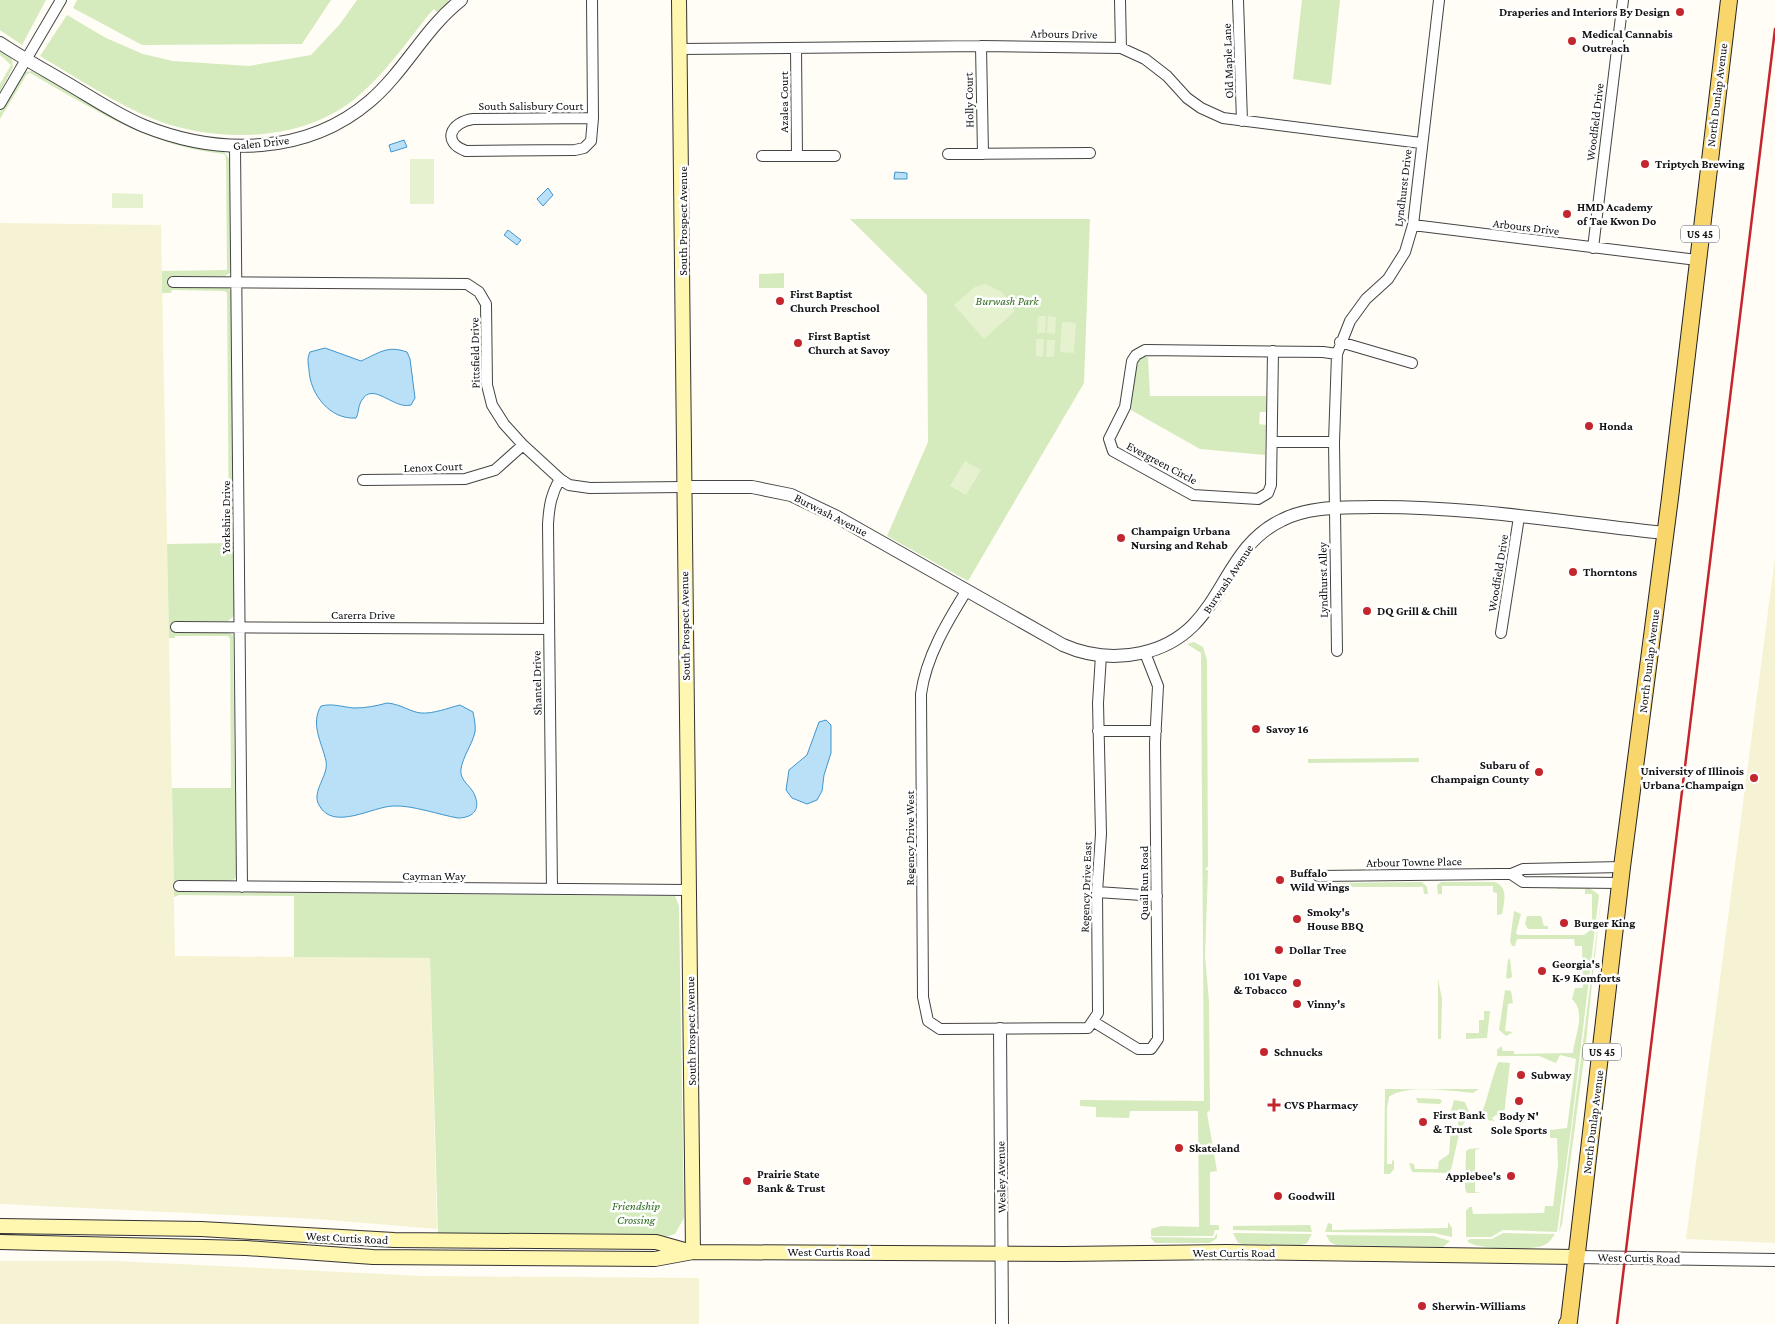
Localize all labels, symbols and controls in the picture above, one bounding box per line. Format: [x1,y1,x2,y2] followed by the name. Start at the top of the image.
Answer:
[1499,5,1670,19] place label: Draperies and Interiors By Design
[1674,6,1686,18] marker: Draperies and Interiors By Design
[1220,23,1236,99] street label: Old Maple Lane
[1031,26,1097,42] street label: Arbours Drive
[1582,27,1673,55] place label: Medical Cannabis Outreach
[1566,35,1578,47] marker: Medical Cannabis Outreach
[1704,42,1730,148] street label: North Dunlap Avenue
[777,70,791,133] street label: Azalea Court
[961,71,976,128] street label: Holly Court
[1583,82,1607,162] street label: Woodfield Drive
[479,99,584,113] street label: South Salisbury Court
[232,133,290,153] street label: Galen Drive
[1391,148,1415,228] street label: Lyndhurst Drive
[1655,157,1745,171] place label: Triptych Brewing
[1639,158,1651,170] marker: Triptych Brewing
[676,166,690,276] street label: South Prospect Avenue
[1577,200,1656,228] place label: HMD Academy of Tae Kwon Do
[1561,208,1573,220] marker: HMD Academy of Tae Kwon Do
[1492,216,1560,238] street label: Arbours Drive
[1681,225,1719,242] road number: US 45
[790,287,880,315] place label: First Baptist Church Preschool
[976,294,1039,308] park label: Burwash Park
[774,295,786,307] marker: First Baptist Church Preschool
[467,317,483,389] street label: Pittsfield Drive
[808,329,890,357] place label: First Baptist Church at Savoy
[792,337,804,349] marker: First Baptist Church at Savoy
[1599,419,1633,433] place label: Honda
[1583,420,1595,432] marker: Honda
[1124,439,1200,487] street label: Evergreen Circle
[403,459,464,475] street label: Lenox Court
[219,480,233,554] street label: Yorkshire Drive
[792,491,870,539] street label: Burwash Avenue
[1131,524,1231,552] place label: Champaign Urbana Nursing and Rehab
[1115,532,1127,544] marker: Champaign Urbana Nursing and Rehab
[1485,533,1511,613] street label: Woodfield Drive
[1315,541,1331,618] street label: Lyndhurst Alley
[1200,542,1256,616] street label: Burwash Avenue
[1583,565,1637,579] place label: Thorntons
[1567,566,1579,578] marker: Thorntons
[677,571,693,681] street label: South Prospect Avenue
[1377,604,1458,618] place label: DQ Grill & Chill
[1361,605,1373,617] marker: DQ Grill & Chill
[331,608,395,622] street label: Carerra Drive
[1636,608,1662,714] street label: North Dunlap Avenue
[529,651,545,715] street label: Shantel Drive
[1266,722,1309,736] place label: Savoy 16
[1250,723,1262,735] marker: Savoy 16
[1430,758,1530,786] place label: Subaru of Champaign County
[1640,764,1744,792] place label: University of Illinois Urbana-Champaign
[1533,766,1545,778] marker: Subaru of Champaign County
[1748,772,1760,784] marker: University of Illinois Urbana-Champaign
[903,790,917,885] street label: Regency Drive West
[1077,840,1095,933] street label: Regency Drive East
[1137,845,1151,920] street label: Quail Run Road
[1366,854,1462,870] street label: Arbour Towne Place
[1289,866,1350,894] place label: Buffalo Wild Wings
[402,869,466,883] street label: Cayman Way
[1274,874,1286,886] marker: Buffalo Wild Wings
[1307,905,1364,933] place label: Smoky's House BBQ
[1291,913,1303,925] marker: Smoky's House BBQ
[1574,916,1635,930] place label: Burger King
[1558,917,1570,929] marker: Burger King
[1289,943,1347,957] place label: Dollar Tree
[1273,944,1285,956] marker: Dollar Tree
[1552,957,1621,985] place label: Georgia's K-9 Komforts
[1536,965,1548,977] marker: Georgia's K-9 Komforts
[1233,969,1287,997] place label: 101 Vape & Tobacco
[683,976,699,1086] street label: South Prospect Avenue
[1291,977,1303,989] marker: 101 Vape & Tobacco
[1306,997,1345,1011] place label: Vinny's
[1291,998,1303,1010] marker: Vinny's
[1583,1044,1621,1060] road number: US 45
[1274,1045,1323,1059] place label: Schnucks
[1258,1046,1270,1058] marker: Schnucks
[1531,1068,1571,1082] place label: Subway
[1515,1069,1527,1081] marker: Subway
[1580,1069,1606,1175] street label: North Dunlap Avenue
[1513,1095,1525,1107] marker: Body N' Sole Sports
[1284,1098,1358,1112] place label: CVS Pharmacy
[1268,1099,1280,1111] marker: CVS Pharmacy
[1433,1108,1486,1136] place label: First Bank & Trust
[1491,1109,1547,1137] place label: Body N' Sole Sports
[1417,1116,1429,1128] marker: First Bank & Trust
[993,1141,1009,1213] street label: Wesley Avenue
[1189,1141,1240,1155] place label: Skateland
[1173,1142,1185,1154] marker: Skateland
[757,1167,826,1195] place label: Prairie State Bank & Trust
[1445,1169,1501,1183] place label: Applebee's
[1505,1170,1517,1182] marker: Applebee's
[741,1175,753,1187] marker: Prairie State Bank & Trust
[1288,1189,1335,1203] place label: Goodwill
[1272,1190,1284,1202] marker: Goodwill
[612,1199,660,1227] park label: Friendship Crossing
[305,1229,389,1247] street label: West Curtis Road
[788,1245,871,1259] street label: West Curtis Road
[1193,1246,1276,1260] street label: West Curtis Road
[1597,1250,1681,1266] street label: West Curtis Road
[1432,1299,1526,1313] place label: Sherwin-Williams
[1416,1300,1428,1312] marker: Sherwin-Williams

